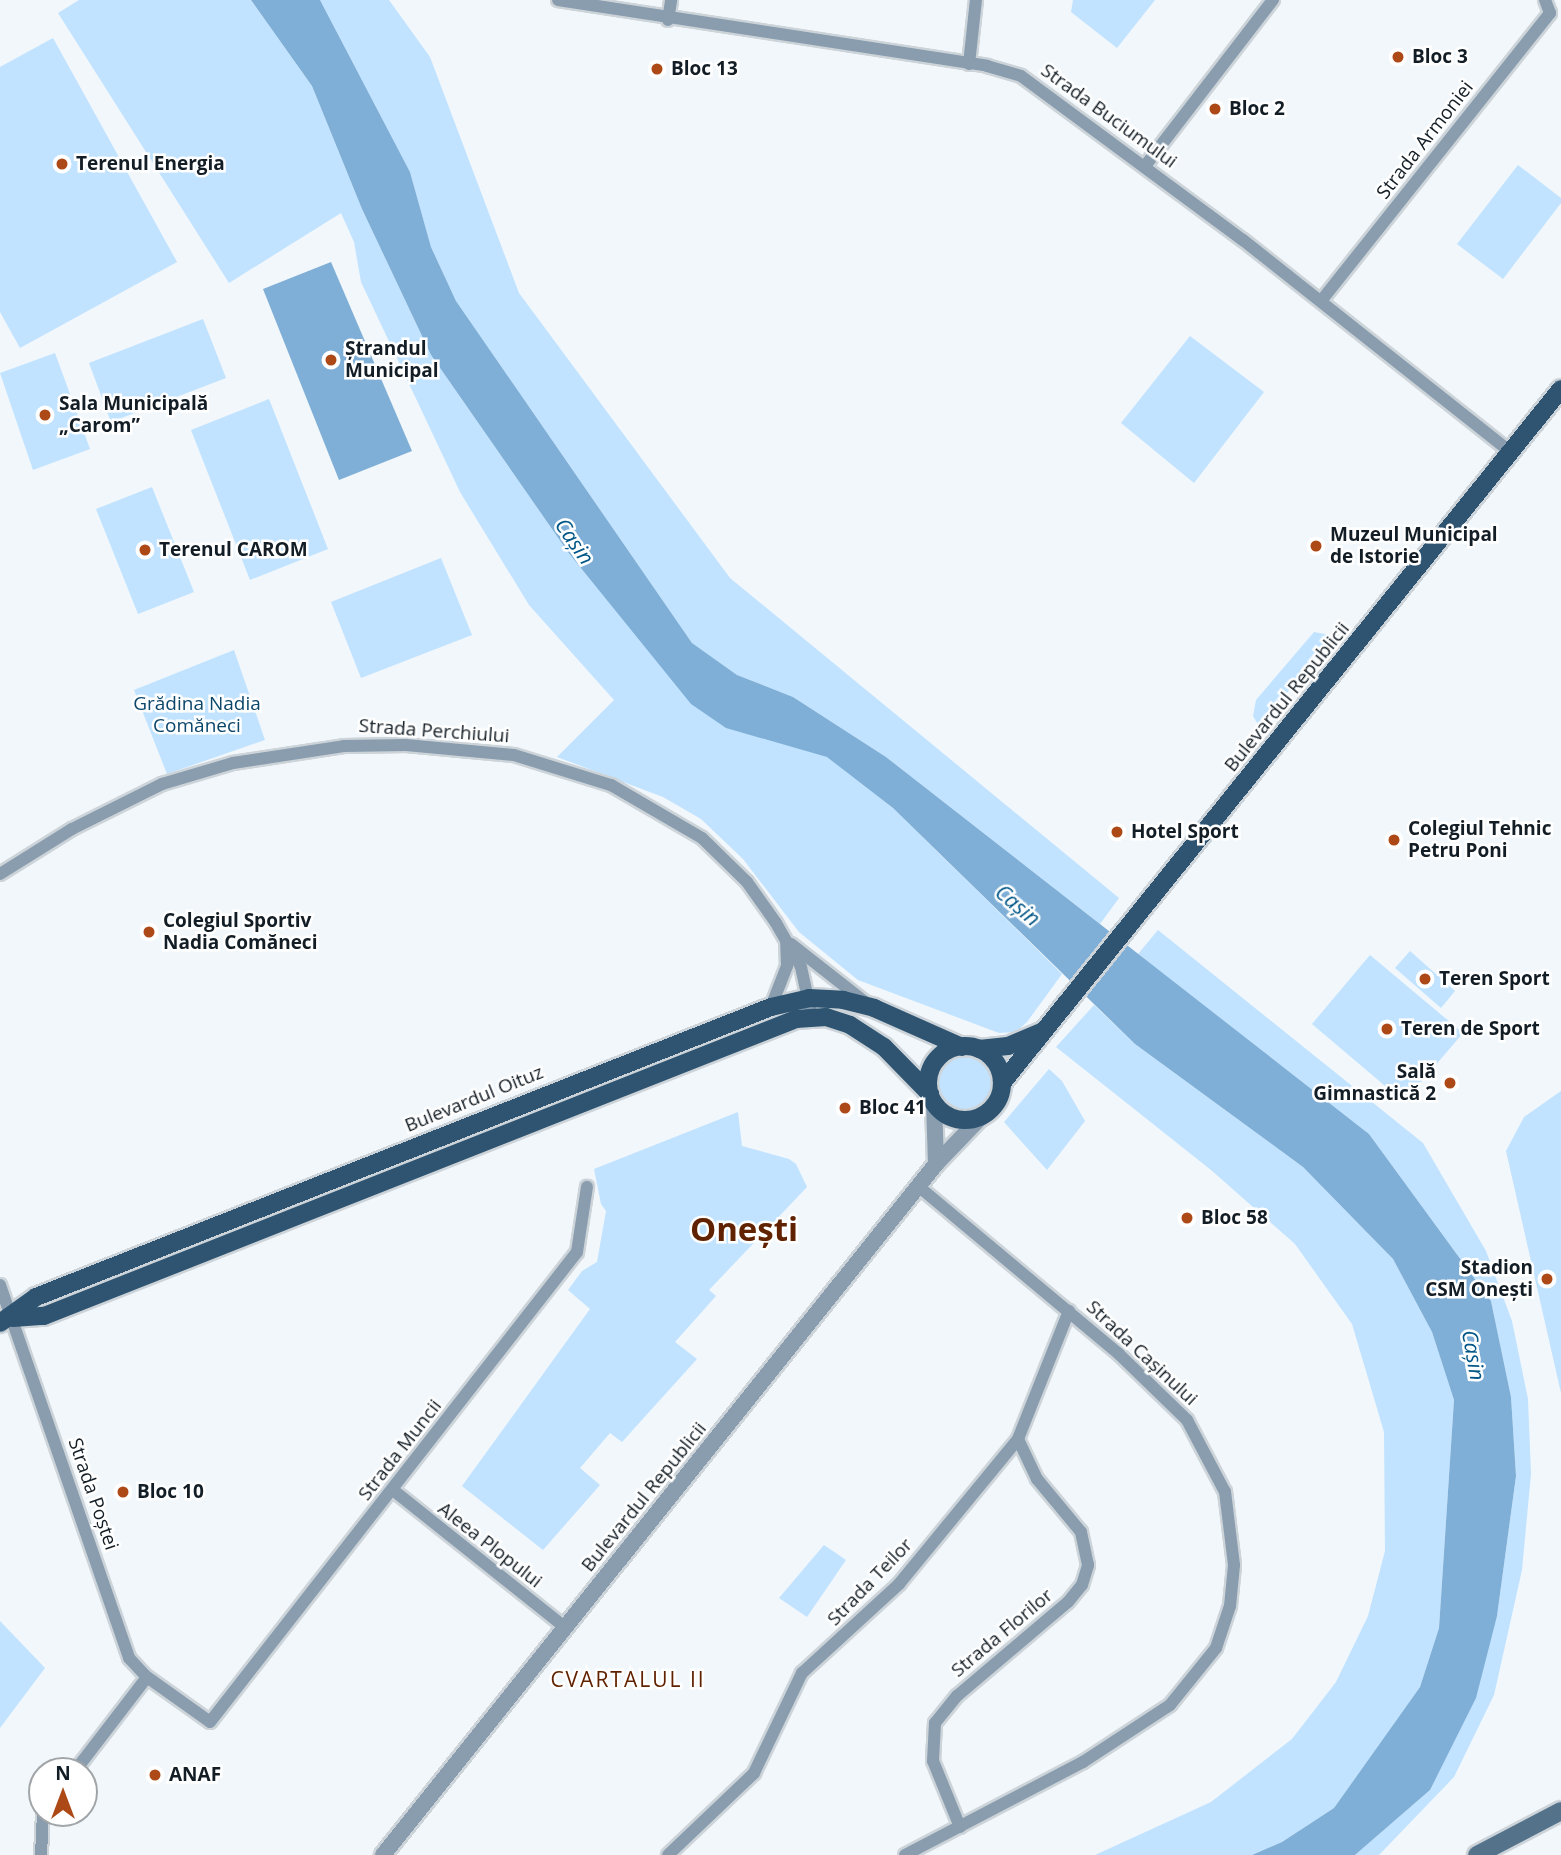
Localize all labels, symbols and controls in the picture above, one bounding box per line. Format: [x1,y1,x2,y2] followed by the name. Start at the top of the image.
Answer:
[1412,46,1468,68] place label: Bloc 3
[1390,49,1406,65] marker: Bloc 3
[671,58,738,80] place label: Bloc 13
[1037,59,1181,173] street label: Strada Buciumului
[649,61,665,77] marker: Bloc 13
[1372,77,1478,203] street label: Strada Armoniei
[1229,98,1285,120] place label: Bloc 2
[1207,101,1223,117] marker: Bloc 2
[76,153,225,175] place label: Terenul Energia
[54,156,70,172] marker: Terenul Energia
[345,338,439,382] place label: Ștrandul Municipal
[323,352,339,368] marker: Ștrandul Municipal
[59,393,208,437] place label: Sala Municipală „Carom”
[37,407,53,423] marker: Sala Municipală „Carom”
[550,513,600,569] water label: Cașin
[1330,524,1498,568] place label: Muzeul Municipal de Istorie
[1308,538,1324,554] marker: Muzeul Municipal de Istorie
[159,539,308,561] place label: Terenul CAROM
[137,542,153,558] marker: Terenul CAROM
[1220,618,1354,776] street label: Bulevardul Republicii
[133,693,261,737] park label: Grădina Nadia Comăneci
[358,714,510,748] street label: Strada Perchiului
[1408,818,1551,862] place label: Colegiul Tehnic Petru Poni
[1131,821,1239,843] place label: Hotel Sport
[1109,824,1125,840] marker: Hotel Sport
[1386,832,1402,848] marker: Colegiul Tehnic Petru Poni
[990,879,1046,931] water label: Cașin
[163,910,317,954] place label: Colegiul Sportiv Nadia Comăneci
[141,924,157,940] marker: Colegiul Sportiv Nadia Comăneci
[1439,968,1550,990] place label: Teren Sport
[1417,971,1433,987] marker: Teren Sport
[1401,1018,1540,1040] place label: Teren de Sport
[1379,1021,1395,1037] marker: Teren de Sport
[402,1061,546,1137] street label: Bulevardul Oituz
[1313,1061,1436,1105] place label: Sală Gimnastică 2
[1442,1075,1458,1091] marker: Sală Gimnastică 2
[859,1097,926,1119] place label: Bloc 41
[837,1100,853,1116] marker: Bloc 41
[1201,1207,1268,1229] place label: Bloc 58
[690,1209,798,1249] district label: Onești
[1179,1210,1195,1226] marker: Bloc 58
[1425,1257,1533,1301] place label: Stadion CSM Onești
[1539,1271,1555,1287] marker: Stadion CSM Onești
[1082,1296,1202,1410] street label: Strada Cașinului
[1457,1328,1491,1382] water label: Cașin
[354,1395,446,1505] street label: Strada Muncii
[577,1418,711,1576] street label: Bulevardul Republicii
[63,1435,123,1553] street label: Strada Poștei
[137,1481,204,1503] place label: Bloc 10
[115,1484,131,1500] marker: Bloc 10
[433,1497,547,1593] street label: Aleea Plopului
[823,1534,917,1630] street label: Strada Teilor
[947,1584,1057,1682] street label: Strada Florilor
[552,1666,704,1692] district label: CVARTALUL II
[28,1757,98,1827] north arrow
[55,1760,71,1786] text: N
[169,1764,221,1786] place label: ANAF
[147,1767,163,1783] marker: ANAF

